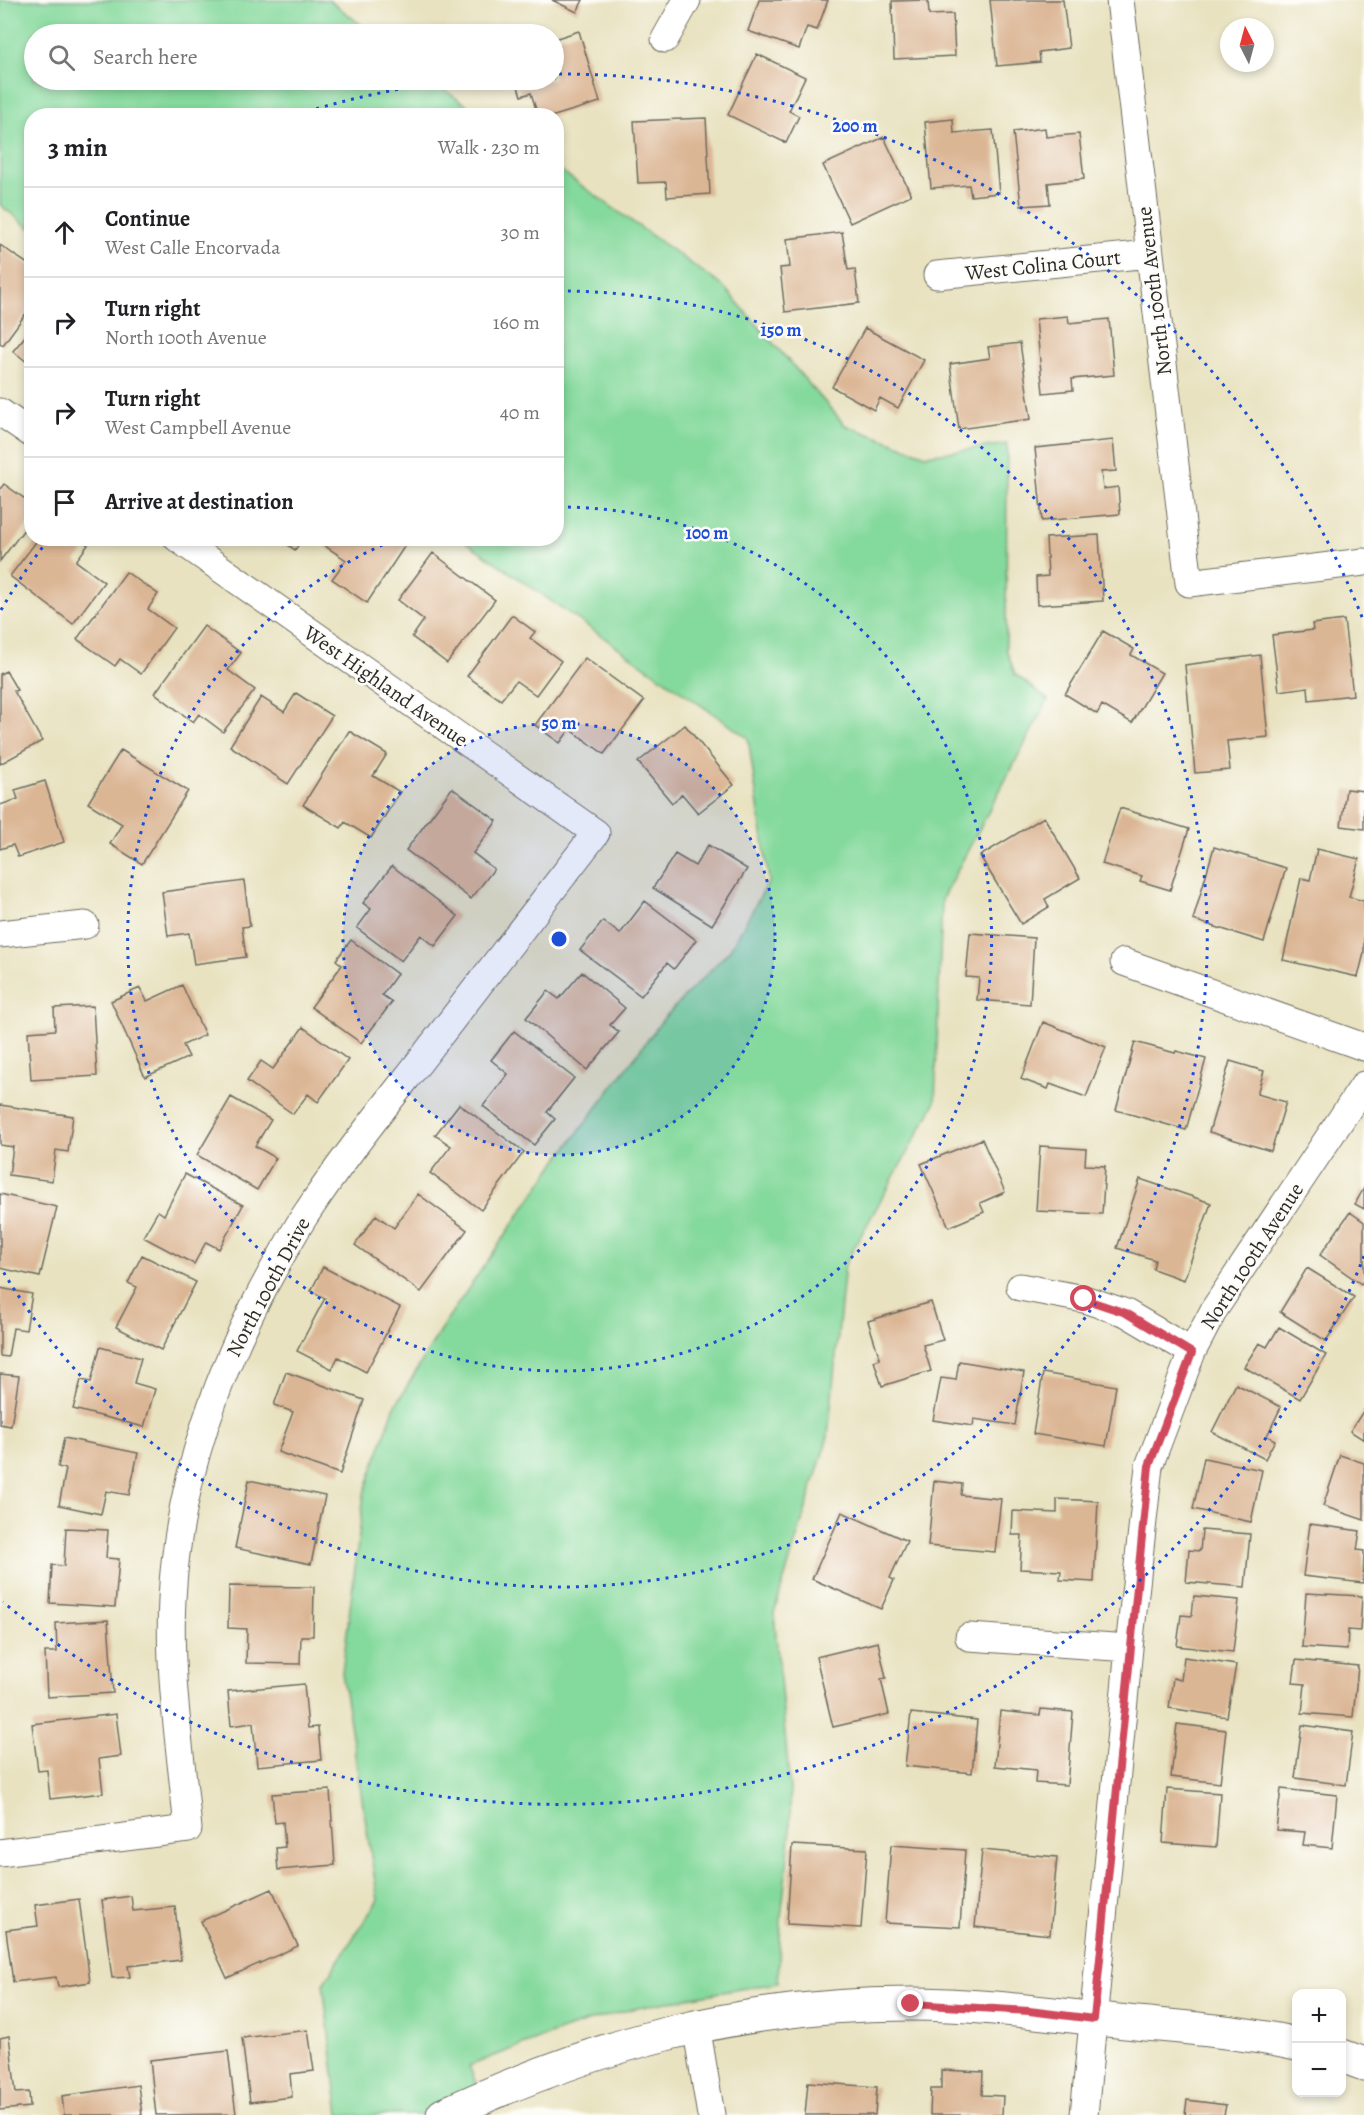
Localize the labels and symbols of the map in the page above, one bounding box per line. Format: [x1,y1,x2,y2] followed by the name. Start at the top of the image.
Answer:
[1220,18,1274,72] north arrow
[832,114,878,138] text: 200 m
[1130,205,1178,377] street label: North 100th Avenue
[963,243,1122,287] street label: West Colina Court
[760,318,802,342] text: 150 m
[686,521,728,545] text: 100 m
[297,618,474,753] street label: West Highland Avenue
[542,711,576,735] text: 50 m
[549,929,569,949] centre of rings
[1194,1177,1310,1335] street label: North 100th Avenue
[219,1212,317,1362] street label: North 100th Drive
[1070,1285,1096,1311] route start
[897,1990,923,2016] route end

